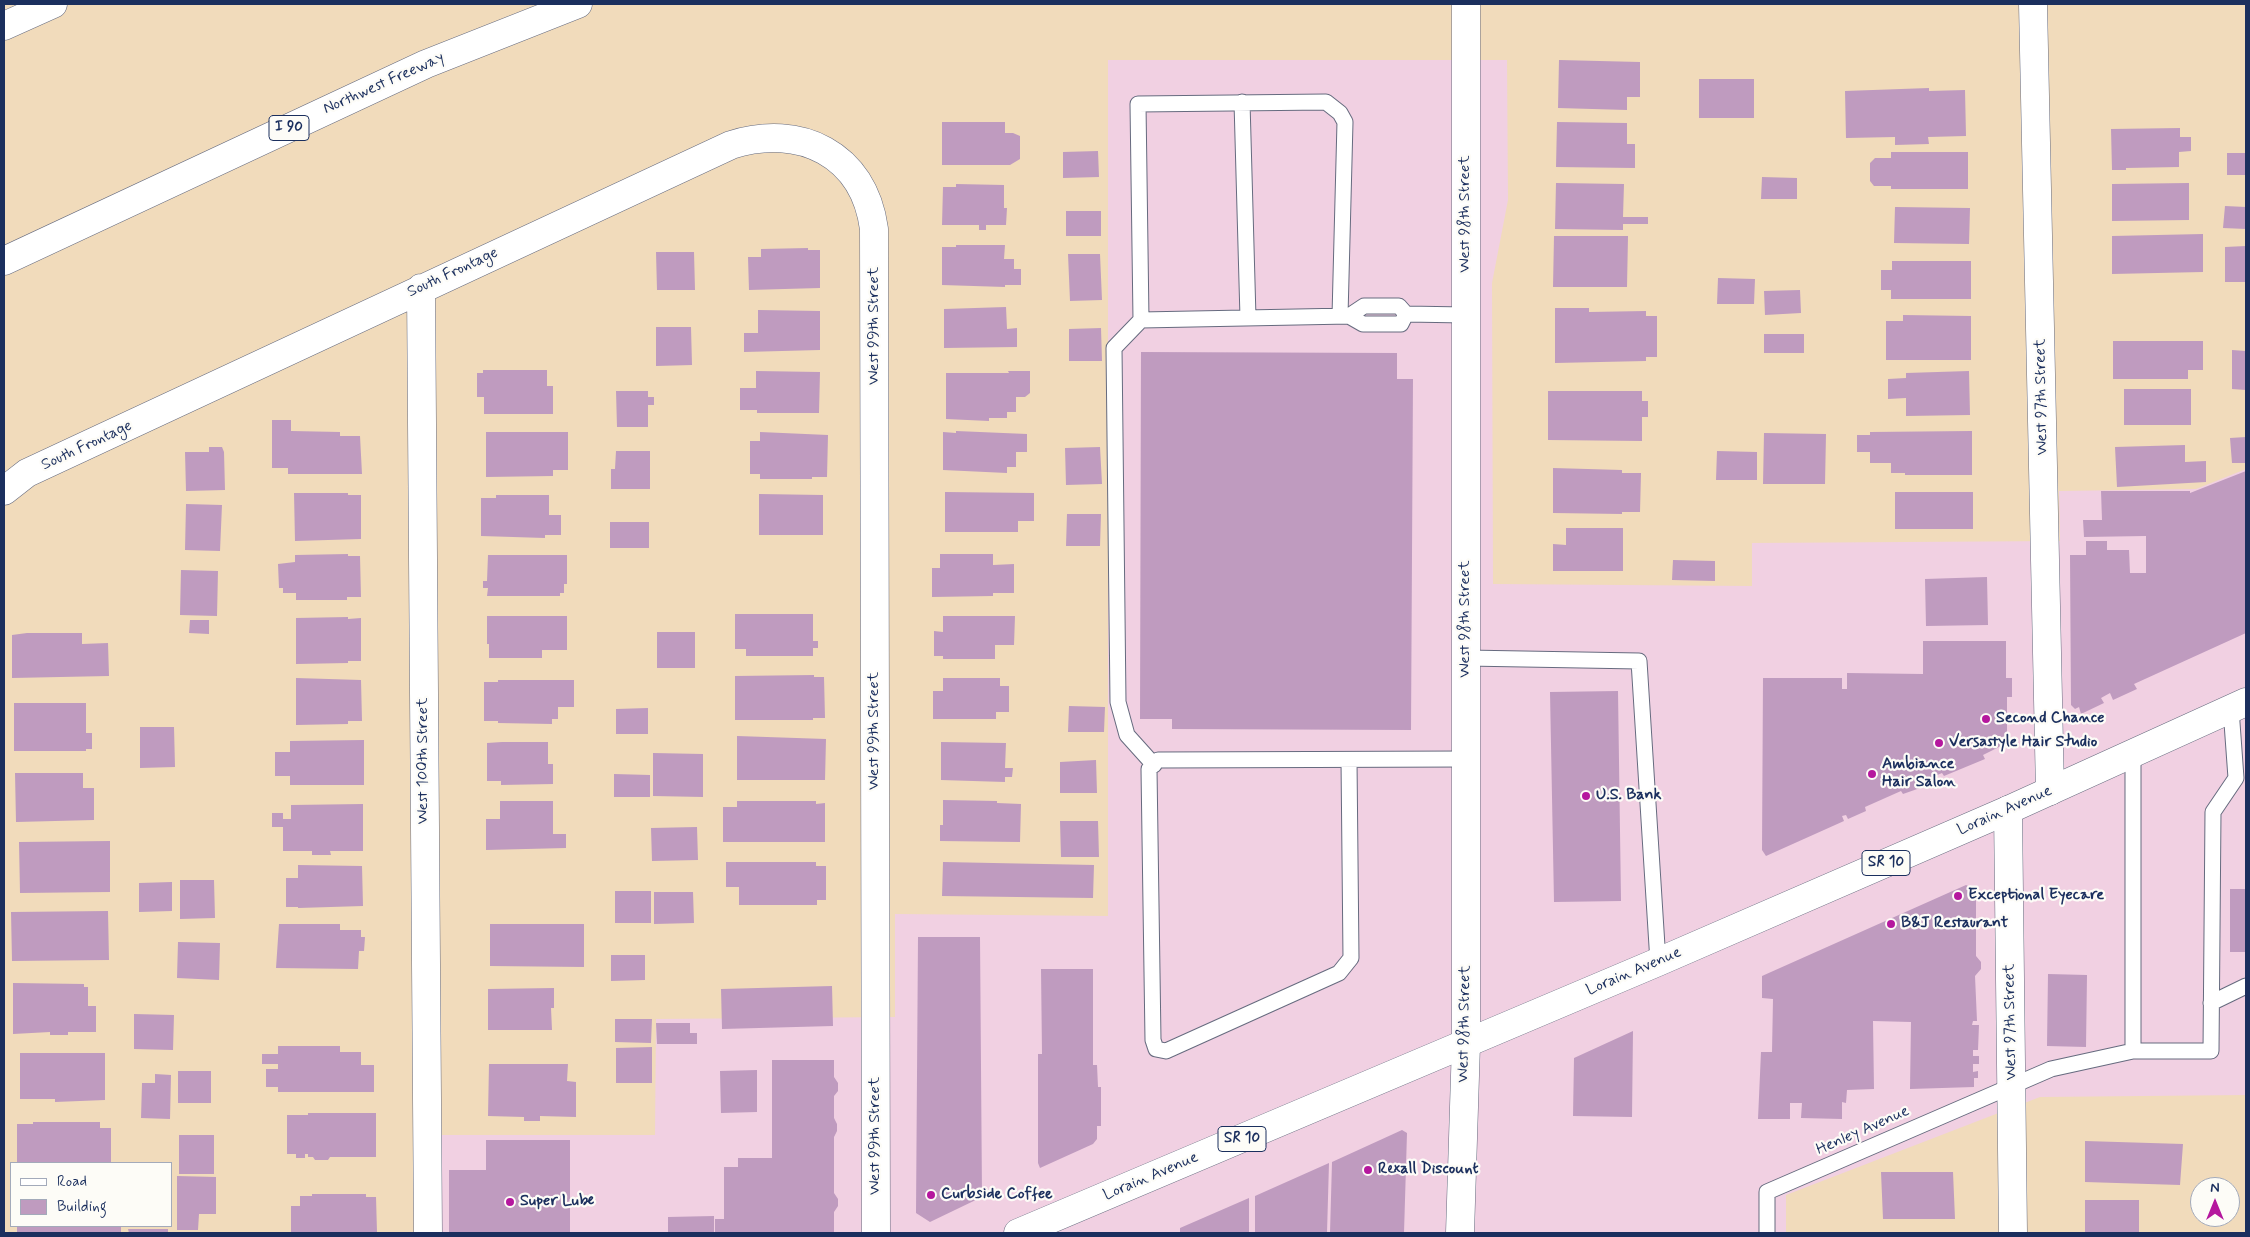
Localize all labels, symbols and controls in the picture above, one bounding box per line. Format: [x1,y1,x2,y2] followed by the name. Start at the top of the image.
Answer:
[321,49,447,119] street label: Northwest Freeway
[269,116,309,140] road number: I 90
[1456,155,1476,273] street label: West 98th Street
[405,244,501,302] street label: South Frontage
[865,267,885,385] street label: West 99th Street
[2031,339,2053,455] street label: West 97th Street
[39,417,135,475] street label: South Frontage
[1456,560,1476,678] street label: West 98th Street
[865,672,885,790] street label: West 99th Street
[414,698,434,824] street label: West 100th Street
[1996,709,2105,729] place label: Second Chance
[1980,713,1992,725] marker: Second Chance
[1949,733,2097,753] place label: Versastyle Hair Studio
[1933,737,1945,749] marker: Versastyle Hair Studio
[1882,755,1956,793] place label: Ambiance Hair Salon
[1866,768,1878,780] marker: Ambiance Hair Salon
[1955,782,2055,840] street label: Lorain Avenue
[1596,786,1662,806] place label: U.S. Bank
[1580,790,1592,802] marker: U.S. Bank
[1862,850,1910,876] road number: SR 10
[1968,886,2104,906] place label: Exceptional Eyecare
[1952,890,1964,902] marker: Exceptional Eyecare
[1901,914,2008,934] place label: B&J Restaurant
[1885,918,1897,930] marker: B&J Restaurant
[1584,943,1684,1001] street label: Lorain Avenue
[2000,964,2022,1080] street label: West 97th Street
[1454,965,1476,1083] street label: West 98th Street
[866,1077,886,1195] street label: West 99th Street
[1813,1102,1913,1160] street label: Henley Avenue
[1218,1126,1266,1152] road number: SR 10
[1101,1148,1201,1206] street label: Lorain Avenue
[1378,1160,1478,1180] place label: Rexall Discount
[10,1162,172,1227] legend
[1362,1164,1374,1176] marker: Rexall Discount
[57,1172,87,1192] text: Road
[2190,1177,2240,1227] north arrow
[2210,1179,2220,1197] text: N
[941,1185,1053,1205] place label: Curbside Coffee
[925,1189,937,1201] marker: Curbside Coffee
[520,1192,594,1212] place label: Super Lube
[504,1196,516,1208] marker: Super Lube
[57,1197,107,1217] text: Building

